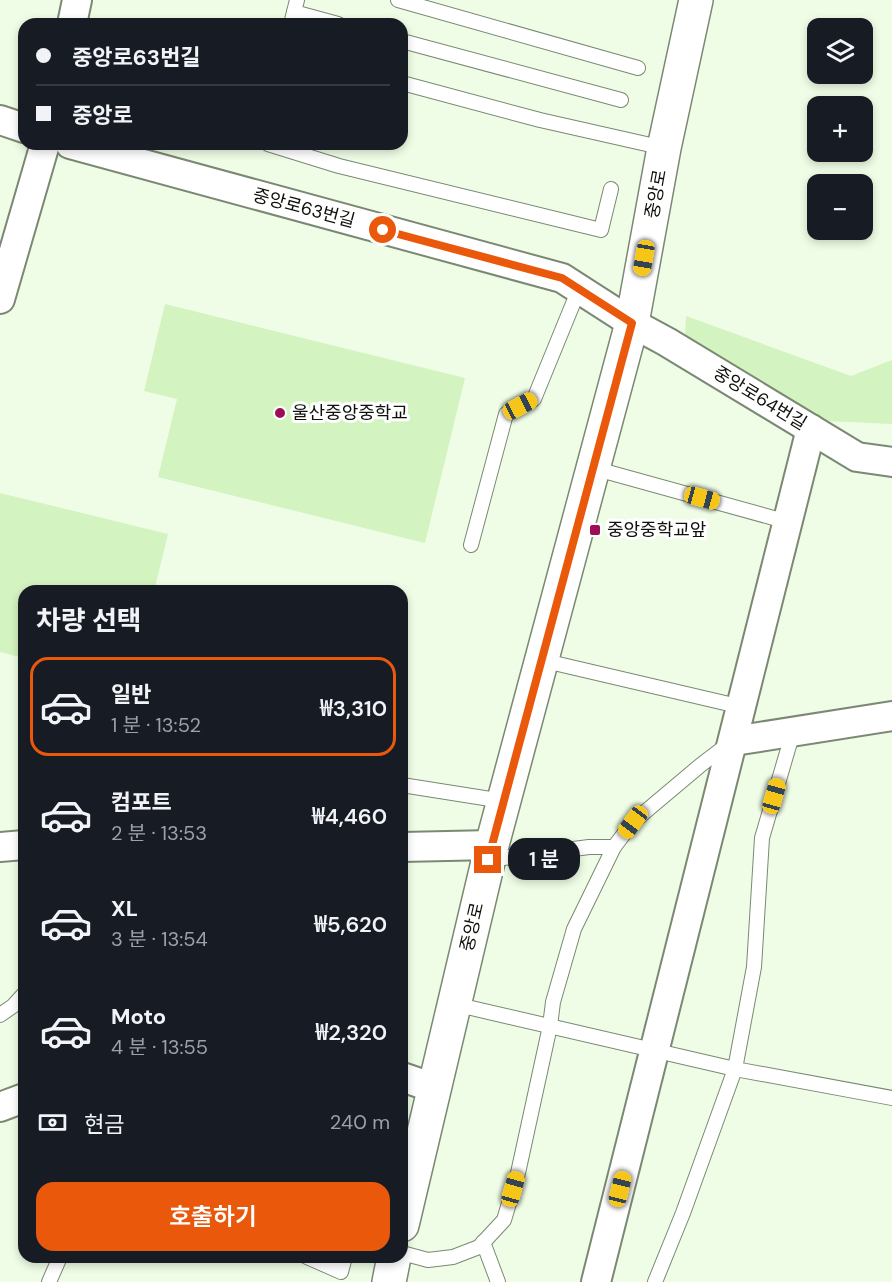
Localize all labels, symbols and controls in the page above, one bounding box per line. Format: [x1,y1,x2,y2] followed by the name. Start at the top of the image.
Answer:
[807,18,873,240] map controls
[807,18,873,84] button: layers
[72,43,200,72] text: 중앙로63번길
[807,96,873,162] button: +
[72,101,133,130] text: 중앙로
[640,167,672,221] street label: 중앙로
[807,174,873,240] button: −
[250,183,358,233] street label: 중앙로63번길
[369,216,396,243] route start
[632,239,656,277] car
[709,361,811,435] street label: 중앙로64번길
[500,390,540,422] car
[292,401,408,425] place label: 울산중앙중학교
[273,406,287,420] marker: 울산중앙중학교
[682,485,722,511] car
[607,518,706,542] place label: 중앙중학교앞
[588,523,602,537] marker: 중앙중학교앞
[36,603,142,638] text: 차량 선택
[39,680,93,734] icon: car
[111,680,151,709] text: 일반
[320,694,387,723] text: ₩3,310
[111,712,201,738] text: 1 분 · 13:52
[760,776,788,816] car
[39,788,93,842] icon: car
[111,788,172,817] text: 컴포트
[312,802,387,831] text: ₩4,460
[615,802,651,842] car
[111,820,207,846] text: 2 분 · 13:53
[509,839,581,881] callout: 1 분
[474,846,501,873] route end
[529,846,559,872] text: 1 분
[111,894,138,923] text: XL
[39,896,93,950] icon: car
[455,900,489,954] street label: 중앙로
[314,910,387,939] text: ₩5,620
[111,926,208,952] text: 3 분 · 13:54
[111,1002,166,1031] text: Moto
[39,1004,93,1058] icon: car
[315,1018,387,1047] text: ₩2,320
[111,1034,208,1060] text: 4 분 · 13:55
[36,1106,69,1139] icon: cash
[330,1109,390,1135] text: 240 m
[84,1110,124,1139] text: 현금
[499,1169,527,1209] car
[607,1169,633,1209] car
[36,1182,390,1251] button: 호출하기

